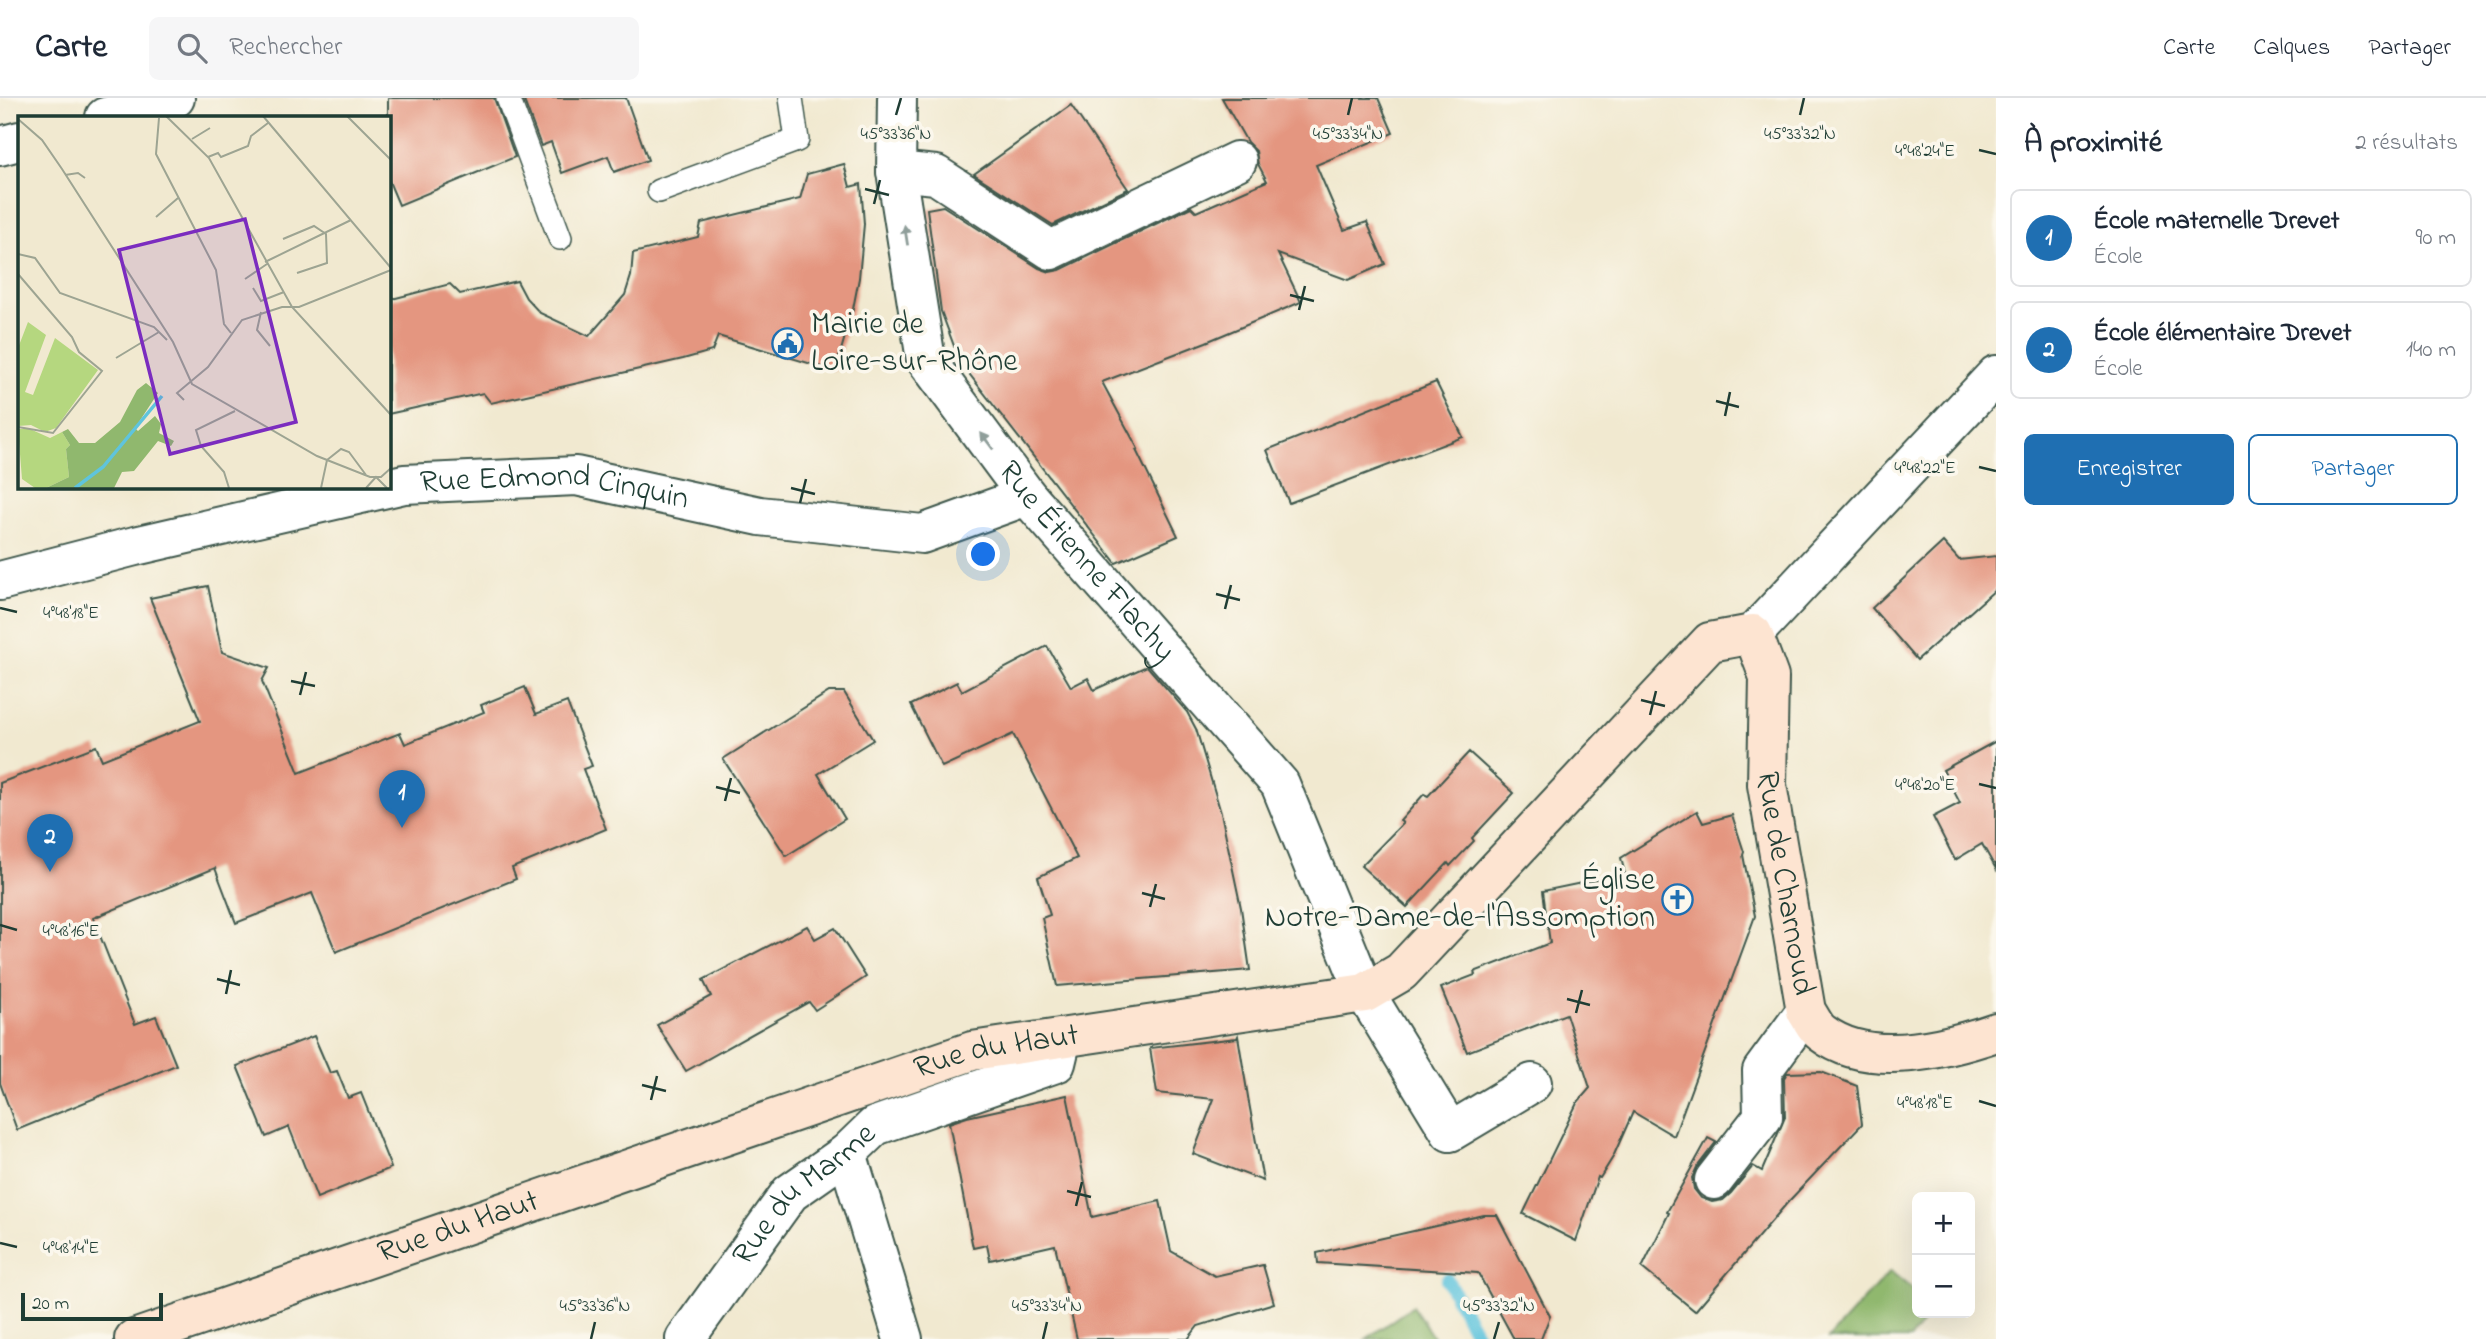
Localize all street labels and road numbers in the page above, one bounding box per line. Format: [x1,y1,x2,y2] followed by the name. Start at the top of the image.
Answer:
[985,451,1186,673] street label: Rue Étienne Flachy
[419,452,693,523] street label: Rue Edmond Cinquin
[1743,770,1826,999] street label: Rue de Charnoud
[908,1012,1082,1093] street label: Rue du Haut
[721,1112,888,1276] street label: Rue du Marme
[372,1178,545,1277] street label: Rue du Haut

